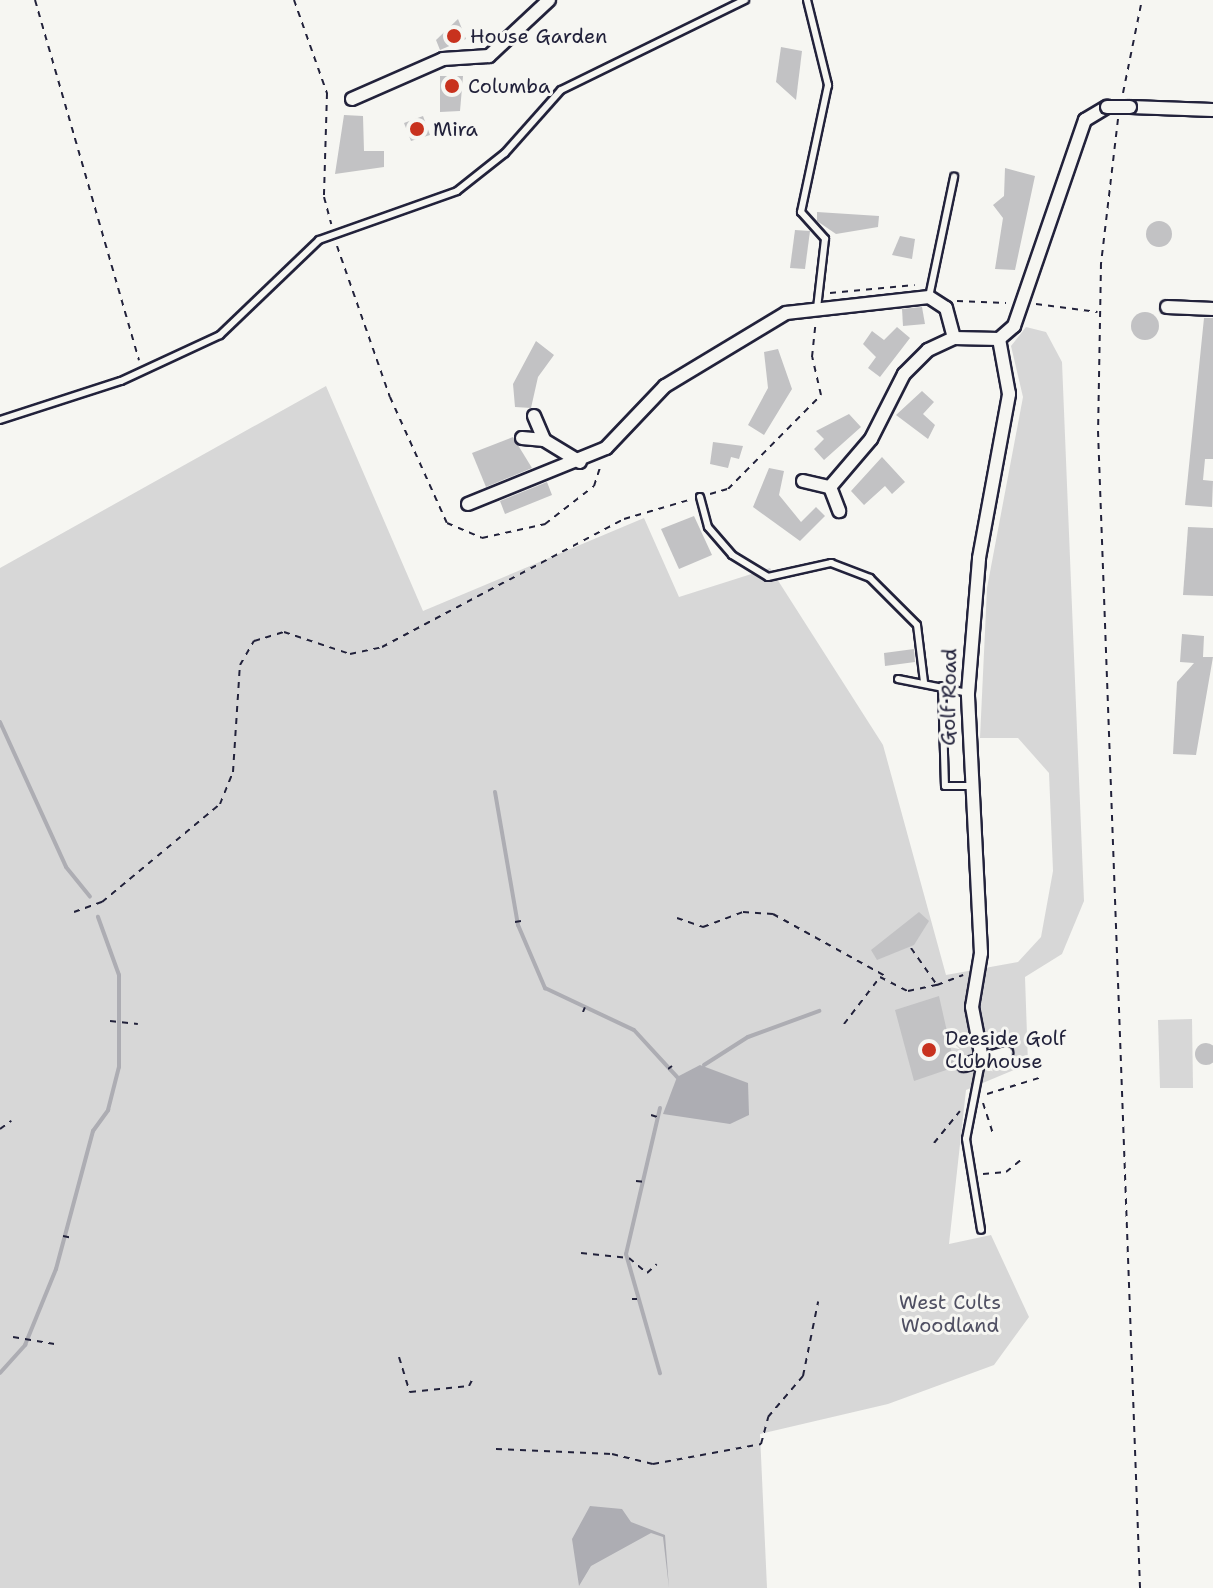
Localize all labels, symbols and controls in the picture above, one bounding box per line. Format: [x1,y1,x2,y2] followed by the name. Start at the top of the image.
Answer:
[470,24,607,48] place label: House Garden
[445,27,463,45] marker: House Garden
[468,74,550,98] place label: Columba
[443,77,461,95] marker: Columba
[433,117,478,141] place label: Mira
[408,120,426,138] marker: Mira
[936,648,962,746] street label: Golf Road
[945,1026,1066,1073] place label: Deeside Golf Clubhouse
[920,1041,938,1059] marker: Deeside Golf Clubhouse
[899,1291,1001,1338] park label: West Cults Woodland

